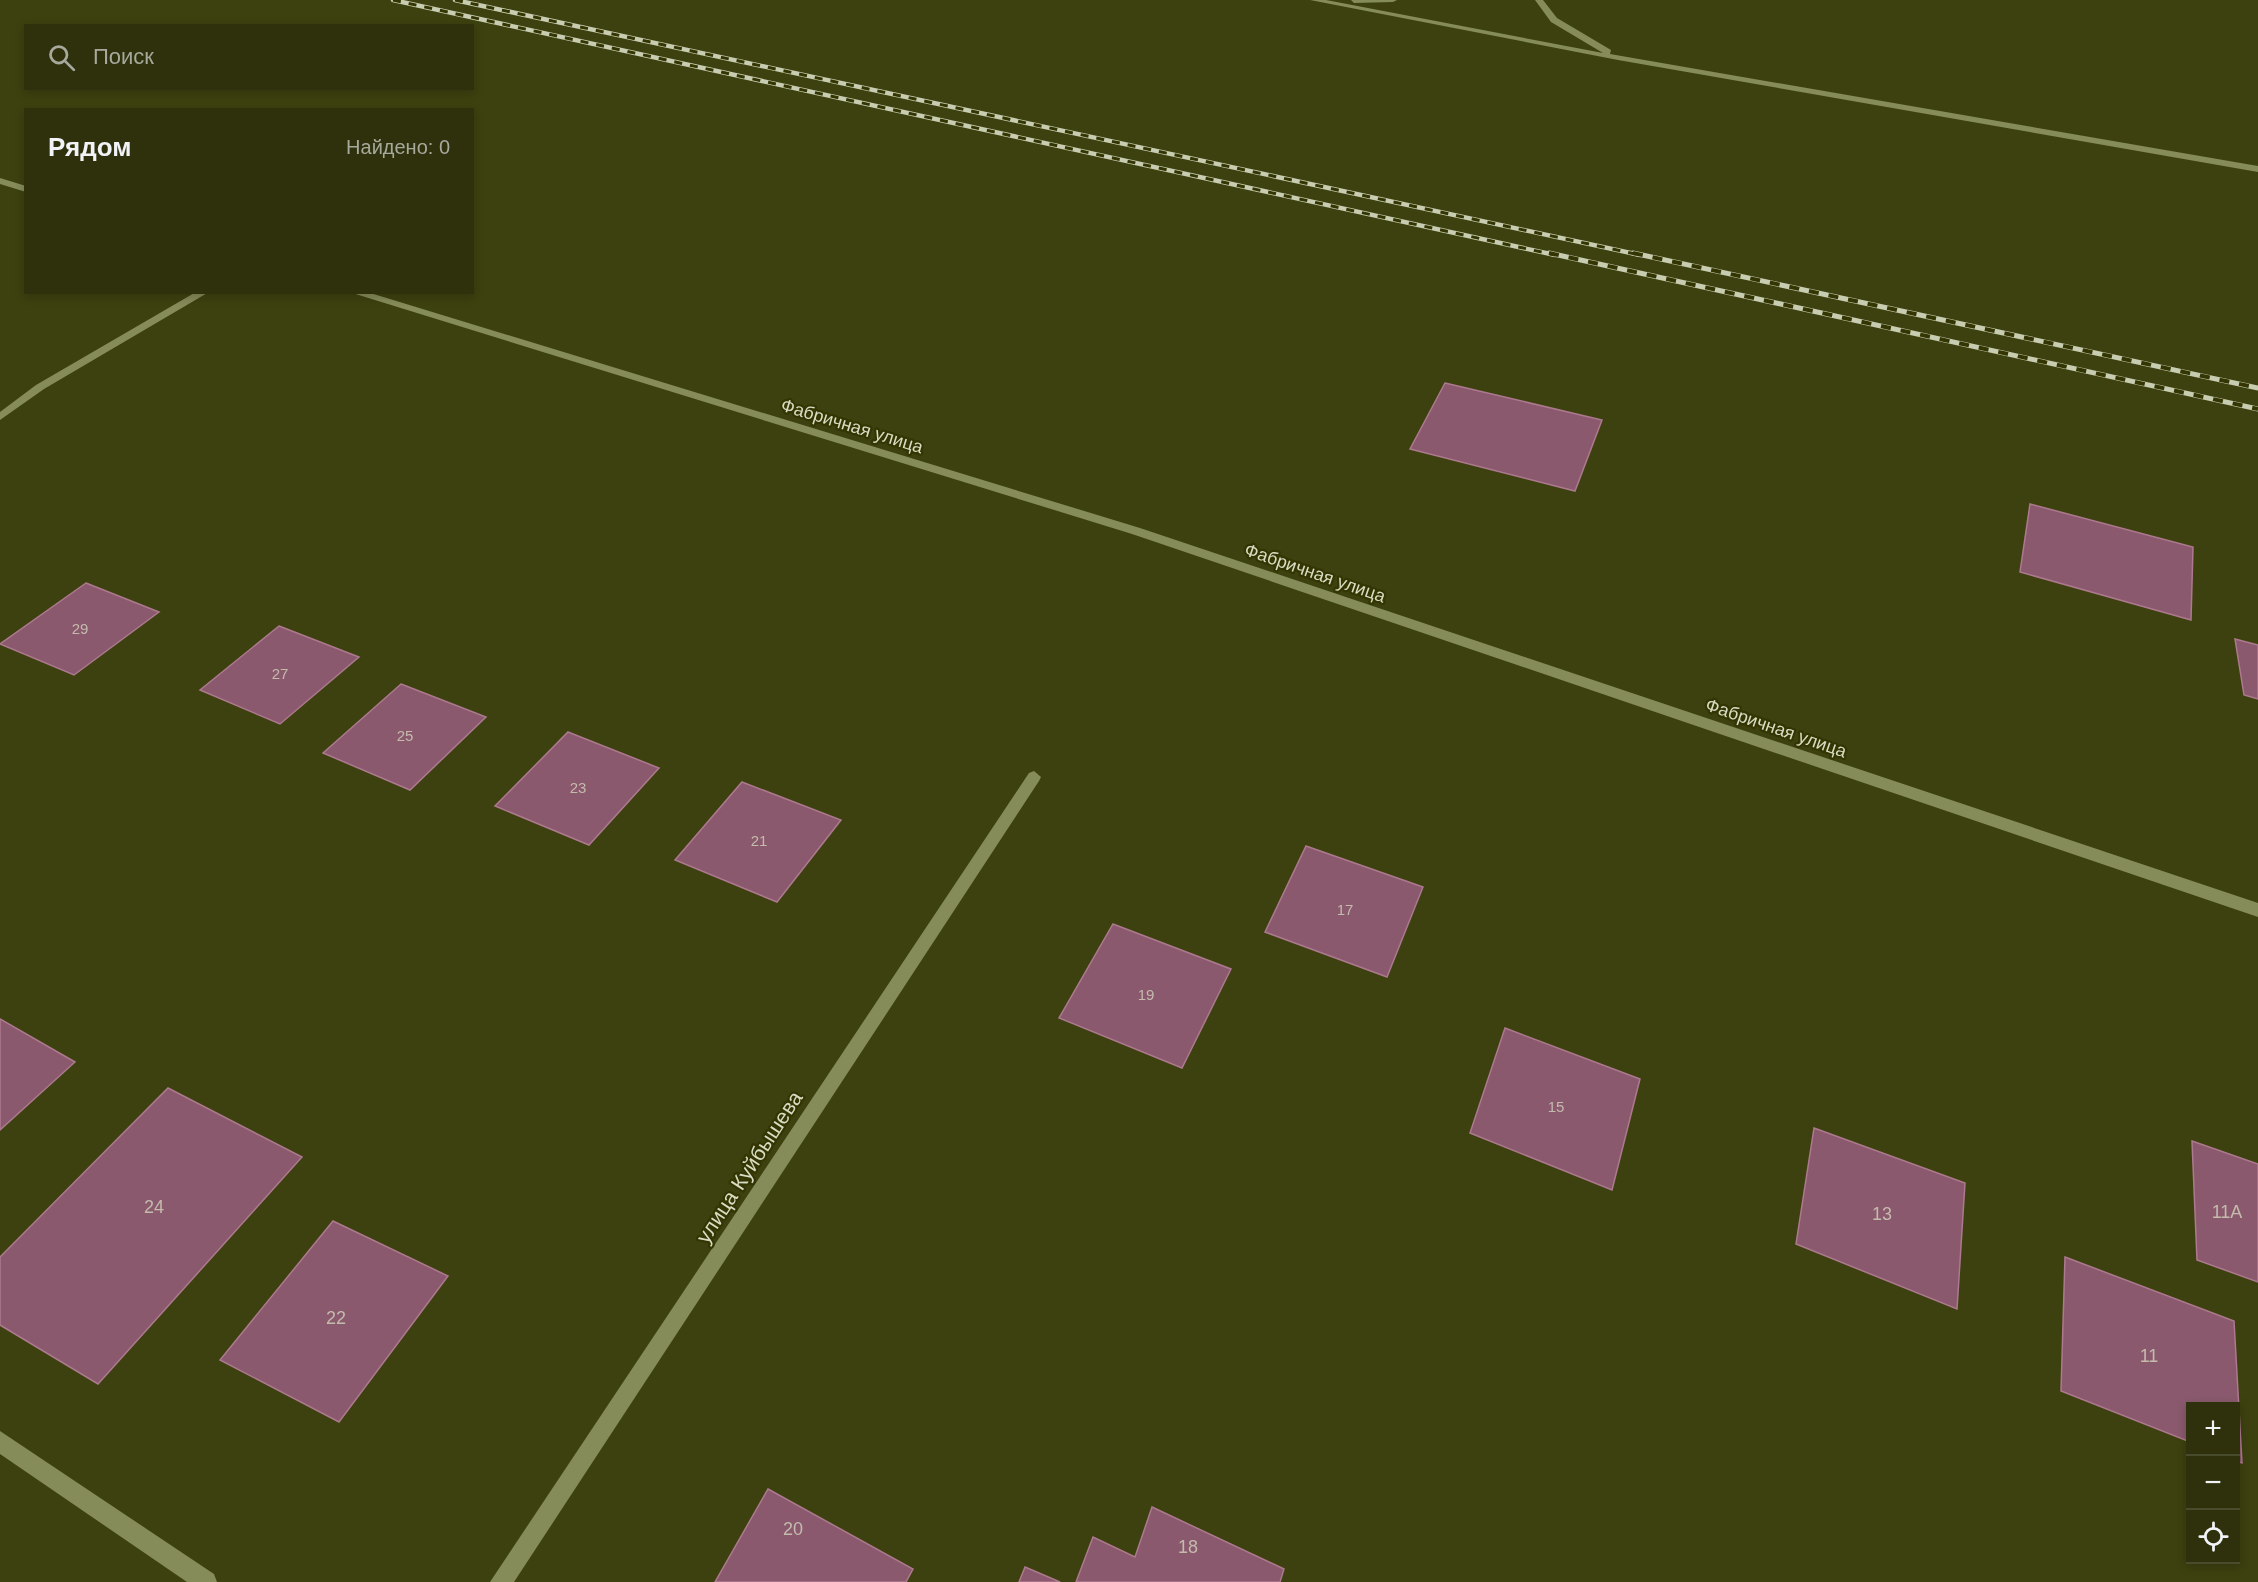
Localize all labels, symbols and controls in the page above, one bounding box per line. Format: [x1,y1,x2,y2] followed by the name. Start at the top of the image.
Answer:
[24,24,474,90] search box
[45,41,78,74] icon: search
[93,44,154,69] text: Поиск
[48,132,131,162] text: Рядом
[346,136,450,158] text: Найдено: 0
[778,395,926,457] street label: Фабричная улица
[1242,540,1389,607] street label: Фабричная улица
[72,620,88,637] house number: 29
[272,665,288,682] house number: 27
[1703,695,1850,762] street label: Фабричная улица
[397,727,413,744] house number: 25
[570,779,586,796] house number: 23
[751,832,767,849] house number: 21
[1337,901,1353,918] house number: 17
[1138,986,1154,1003] house number: 19
[691,1087,807,1247] street label: улица Куйбышева
[1548,1098,1564,1115] house number: 15
[144,1197,164,1217] house number: 24
[2212,1202,2242,1222] house number: 11А
[1872,1204,1892,1224] house number: 13
[326,1308,346,1328] house number: 22
[2140,1346,2158,1366] house number: 11
[2186,1402,2240,1564] map controls
[2186,1402,2240,1456] button: +
[2186,1456,2240,1510] button: −
[2186,1510,2240,1564] button: locate
[783,1519,803,1539] house number: 20
[1178,1537,1198,1557] house number: 18

